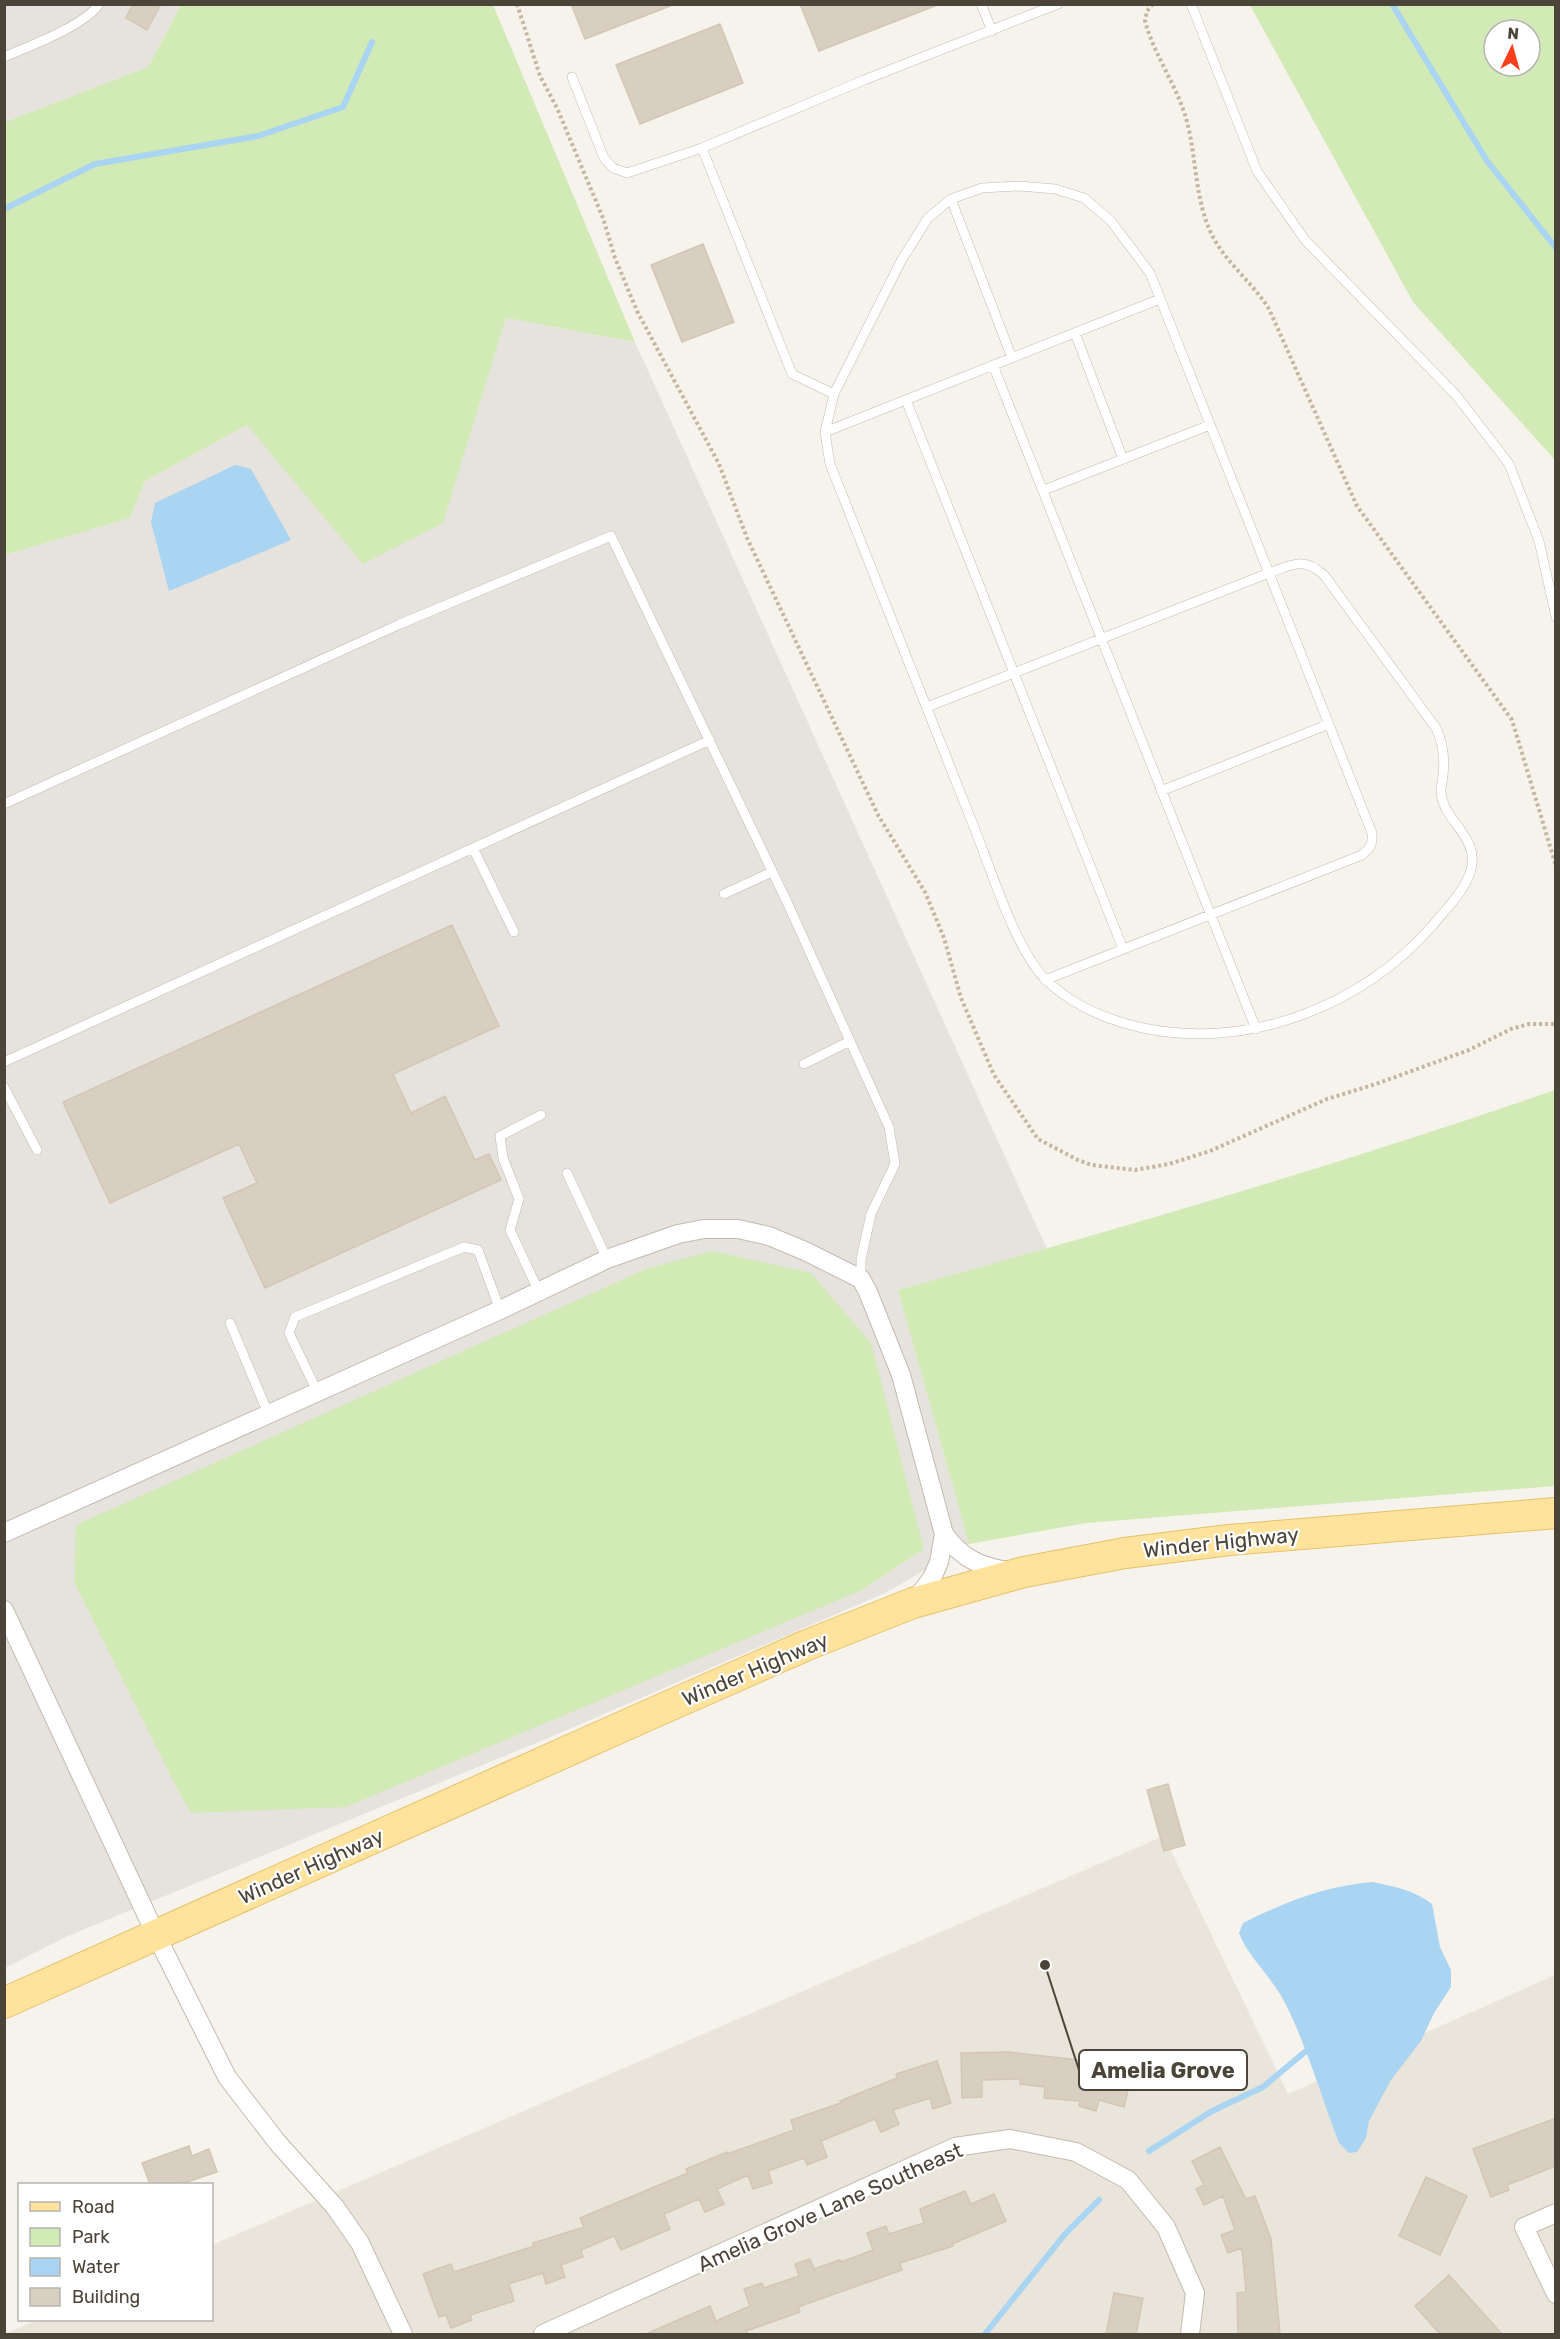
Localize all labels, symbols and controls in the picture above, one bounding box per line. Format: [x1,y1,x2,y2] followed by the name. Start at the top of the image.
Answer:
[1482,18,1542,78] north arrow
[1507,24,1520,44] text: N
[1142,1521,1300,1563] street label: Winder Highway
[678,1627,832,1711] street label: Winder Highway
[235,1823,388,1909] street label: Winder Highway
[1079,2050,1247,2090] callout: Amelia Grove
[1091,2057,1235,2084] text: Amelia Grove
[694,2137,966,2277] street label: Amelia Grove Lane Southeast
[18,2183,213,2321] legend
[72,2196,115,2218] text: Road
[72,2226,110,2248] text: Park
[72,2256,120,2278] text: Water
[72,2286,140,2308] text: Building

